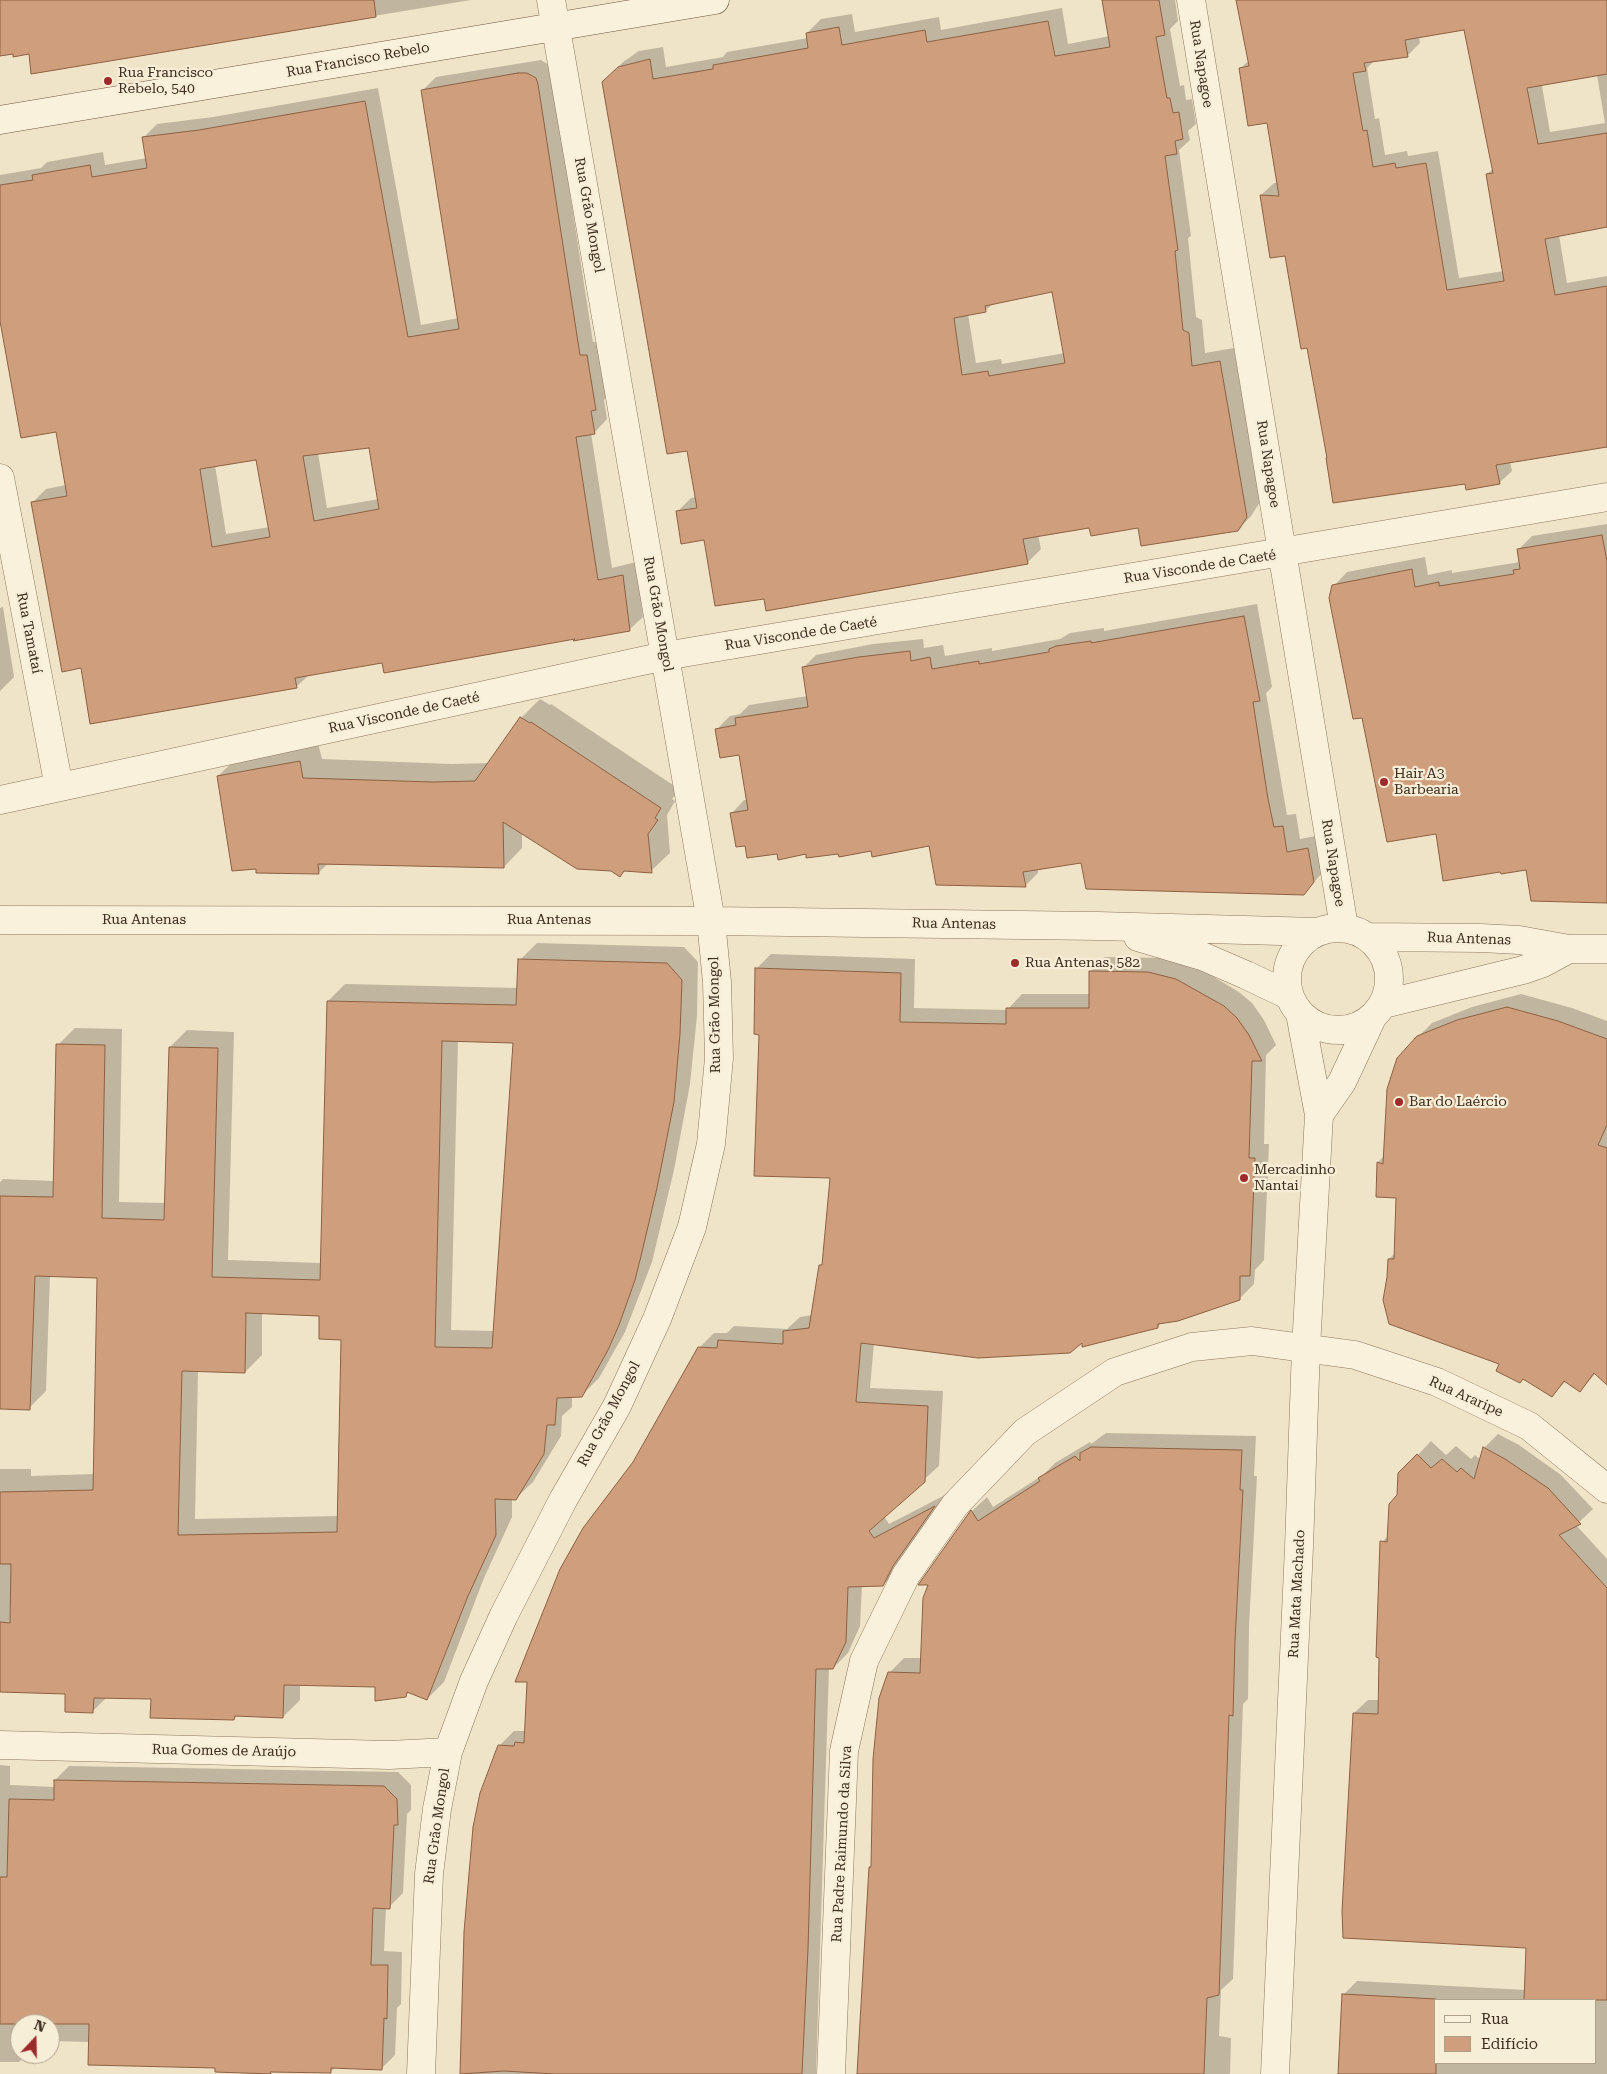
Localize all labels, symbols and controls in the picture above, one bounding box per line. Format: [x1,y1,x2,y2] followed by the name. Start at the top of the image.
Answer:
[1186,19,1216,109] street label: Rua Napagoe
[285,39,431,81] street label: Rua Francisco Rebelo
[118,65,213,98] place label: Rua Francisco Rebelo, 540
[102,75,114,87] marker: Rua Francisco Rebelo, 540
[571,156,607,274] street label: Rua Grão Mongol
[1253,419,1283,509] street label: Rua Napagoe
[1123,547,1277,587] street label: Rua Visconde de Caeté
[640,555,676,673] street label: Rua Grão Mongol
[13,591,45,675] street label: Rua Tamataí
[724,614,878,654] street label: Rua Visconde de Caeté
[327,689,481,737] street label: Rua Visconde de Caeté
[1394,766,1459,799] place label: Hair A3 Barbearia
[1378,776,1390,788] marker: Hair A3 Barbearia
[1318,818,1348,908] street label: Rua Napagoe
[102,912,186,928] street label: Rua Antenas
[507,912,591,928] street label: Rua Antenas
[912,915,996,933] street label: Rua Antenas
[1427,929,1511,949] street label: Rua Antenas
[1025,955,1140,971] place label: Rua Antenas, 582
[706,956,724,1074] street label: Rua Grão Mongol
[1009,957,1021,969] marker: Rua Antenas, 582
[1409,1094,1507,1110] place label: Bar do Laércio
[1393,1096,1405,1108] marker: Bar do Laércio
[1254,1162,1336,1194] place label: Mercadinho Nantai
[1238,1172,1250,1184] marker: Mercadinho Nantai
[574,1358,644,1470] street label: Rua Grão Mongol
[1426,1373,1506,1421] street label: Rua Araripe
[1285,1529,1309,1659] street label: Rua Mata Machado
[152,1741,296,1761] street label: Rua Gomes de Araújo
[828,1745,856,1943] street label: Rua Padre Raimundo da Silva
[421,1767,453,1885] street label: Rua Grão Mongol
[1434,1999,1597,2064] legend
[1481,2010,1509,2028] text: Rua
[10,2014,60,2064] north arrow
[32,2017,48,2035] text: N
[1481,2035,1538,2053] text: Edifício

